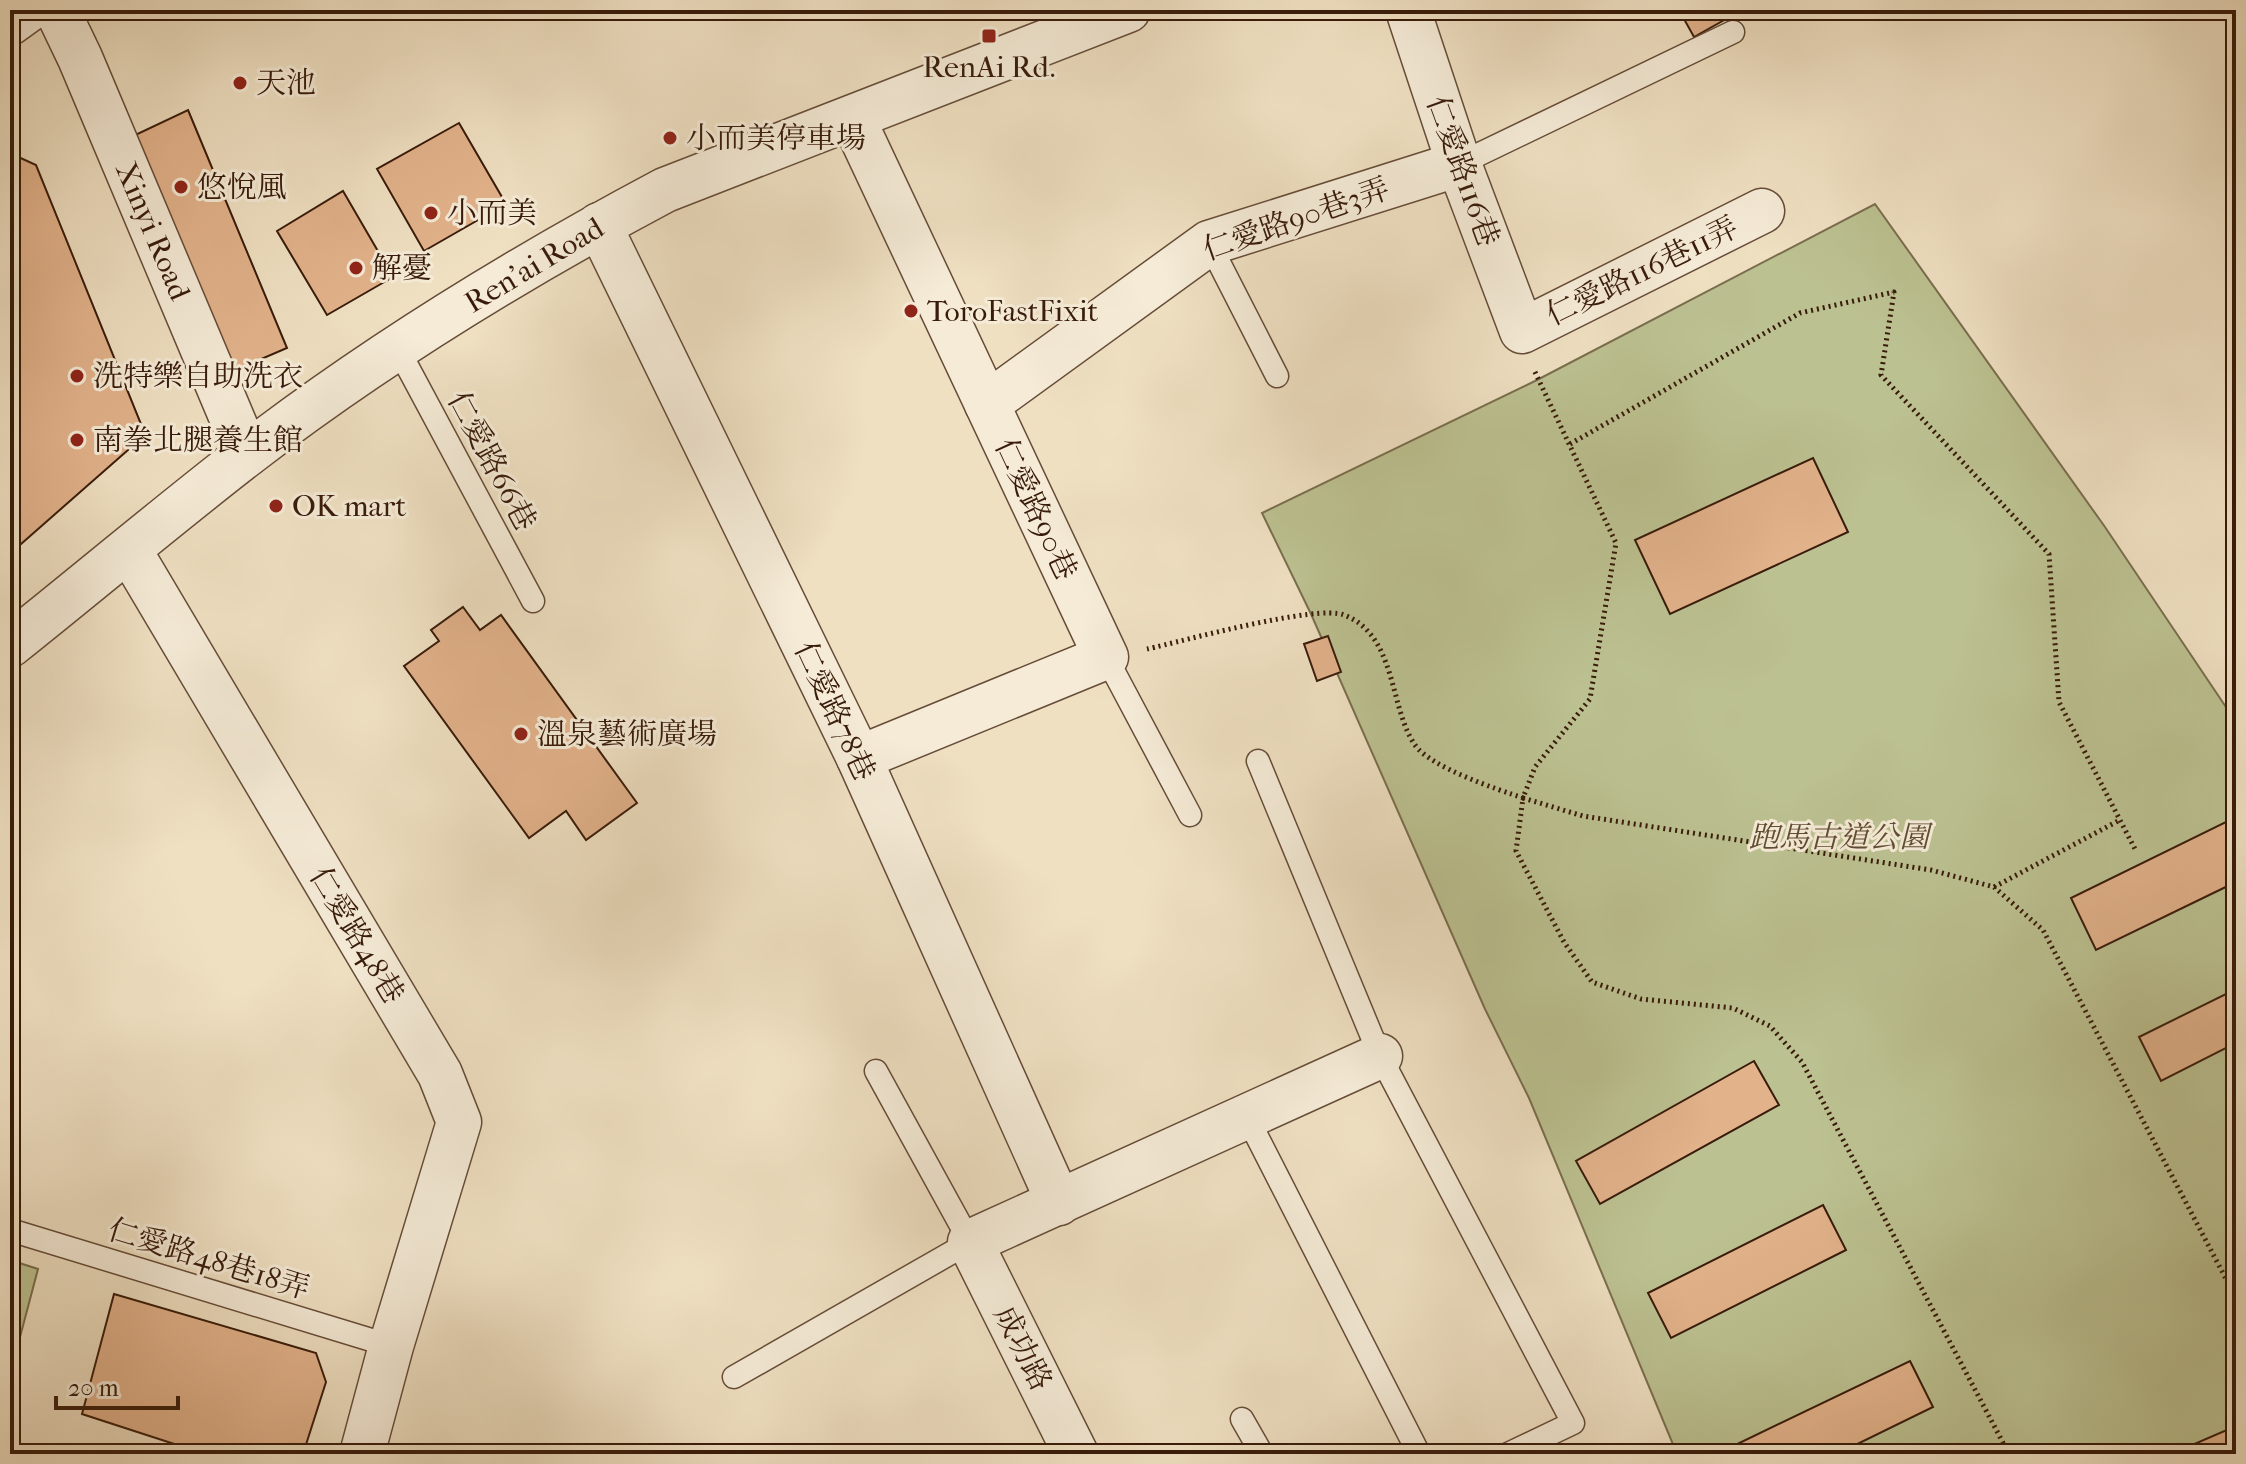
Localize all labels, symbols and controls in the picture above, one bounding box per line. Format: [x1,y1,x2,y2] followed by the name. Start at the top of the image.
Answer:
[980,27,998,45] marker: RenAi Rd.
[923,50,1055,85] place label: RenAi Rd.
[256,66,316,101] place label: 天池
[231,74,249,92] marker: 天池
[1419,91,1506,251] street label: 仁愛路116巷
[686,121,866,156] place label: 小而美停車場
[661,129,679,147] marker: 小而美停車場
[108,157,198,306] street label: Xinyi Road
[197,170,287,205] place label: 悠悅風
[1198,171,1394,268] street label: 仁愛路90巷3弄
[172,178,190,196] marker: 悠悅風
[447,196,537,231] place label: 小而美
[422,204,440,222] marker: 小而美
[459,210,610,320] street label: Ren'ai Road
[1541,210,1744,333] street label: 仁愛路116巷11弄
[372,251,432,286] place label: 解憂
[347,259,365,277] marker: 解憂
[927,294,1099,329] place label: ToroFastFixit
[902,302,920,320] marker: ToroFastFixit
[93,359,303,394] place label: 洗特樂自助洗衣
[68,367,86,385] marker: 洗特樂自助洗衣
[440,386,543,537] street label: 仁愛路66巷
[93,423,303,458] place label: 南拳北腿養生館
[68,431,86,449] marker: 南拳北腿養生館
[988,433,1084,586] street label: 仁愛路90巷
[292,489,406,524] place label: OK mart
[267,497,285,515] marker: OK mart
[787,636,882,786] street label: 仁愛路78巷
[537,717,717,752] place label: 溫泉藝術廣場
[512,725,530,743] marker: 溫泉藝術廣場
[1749,820,1933,855] park label: 跑馬古道公園
[302,861,411,1010] street label: 仁愛路48巷
[104,1212,314,1307] street label: 仁愛路48巷18弄
[987,1300,1059,1396] street label: 成功路
[56,1360,178,1410] scale bar
[68,1374,119,1402] text: 20 m

